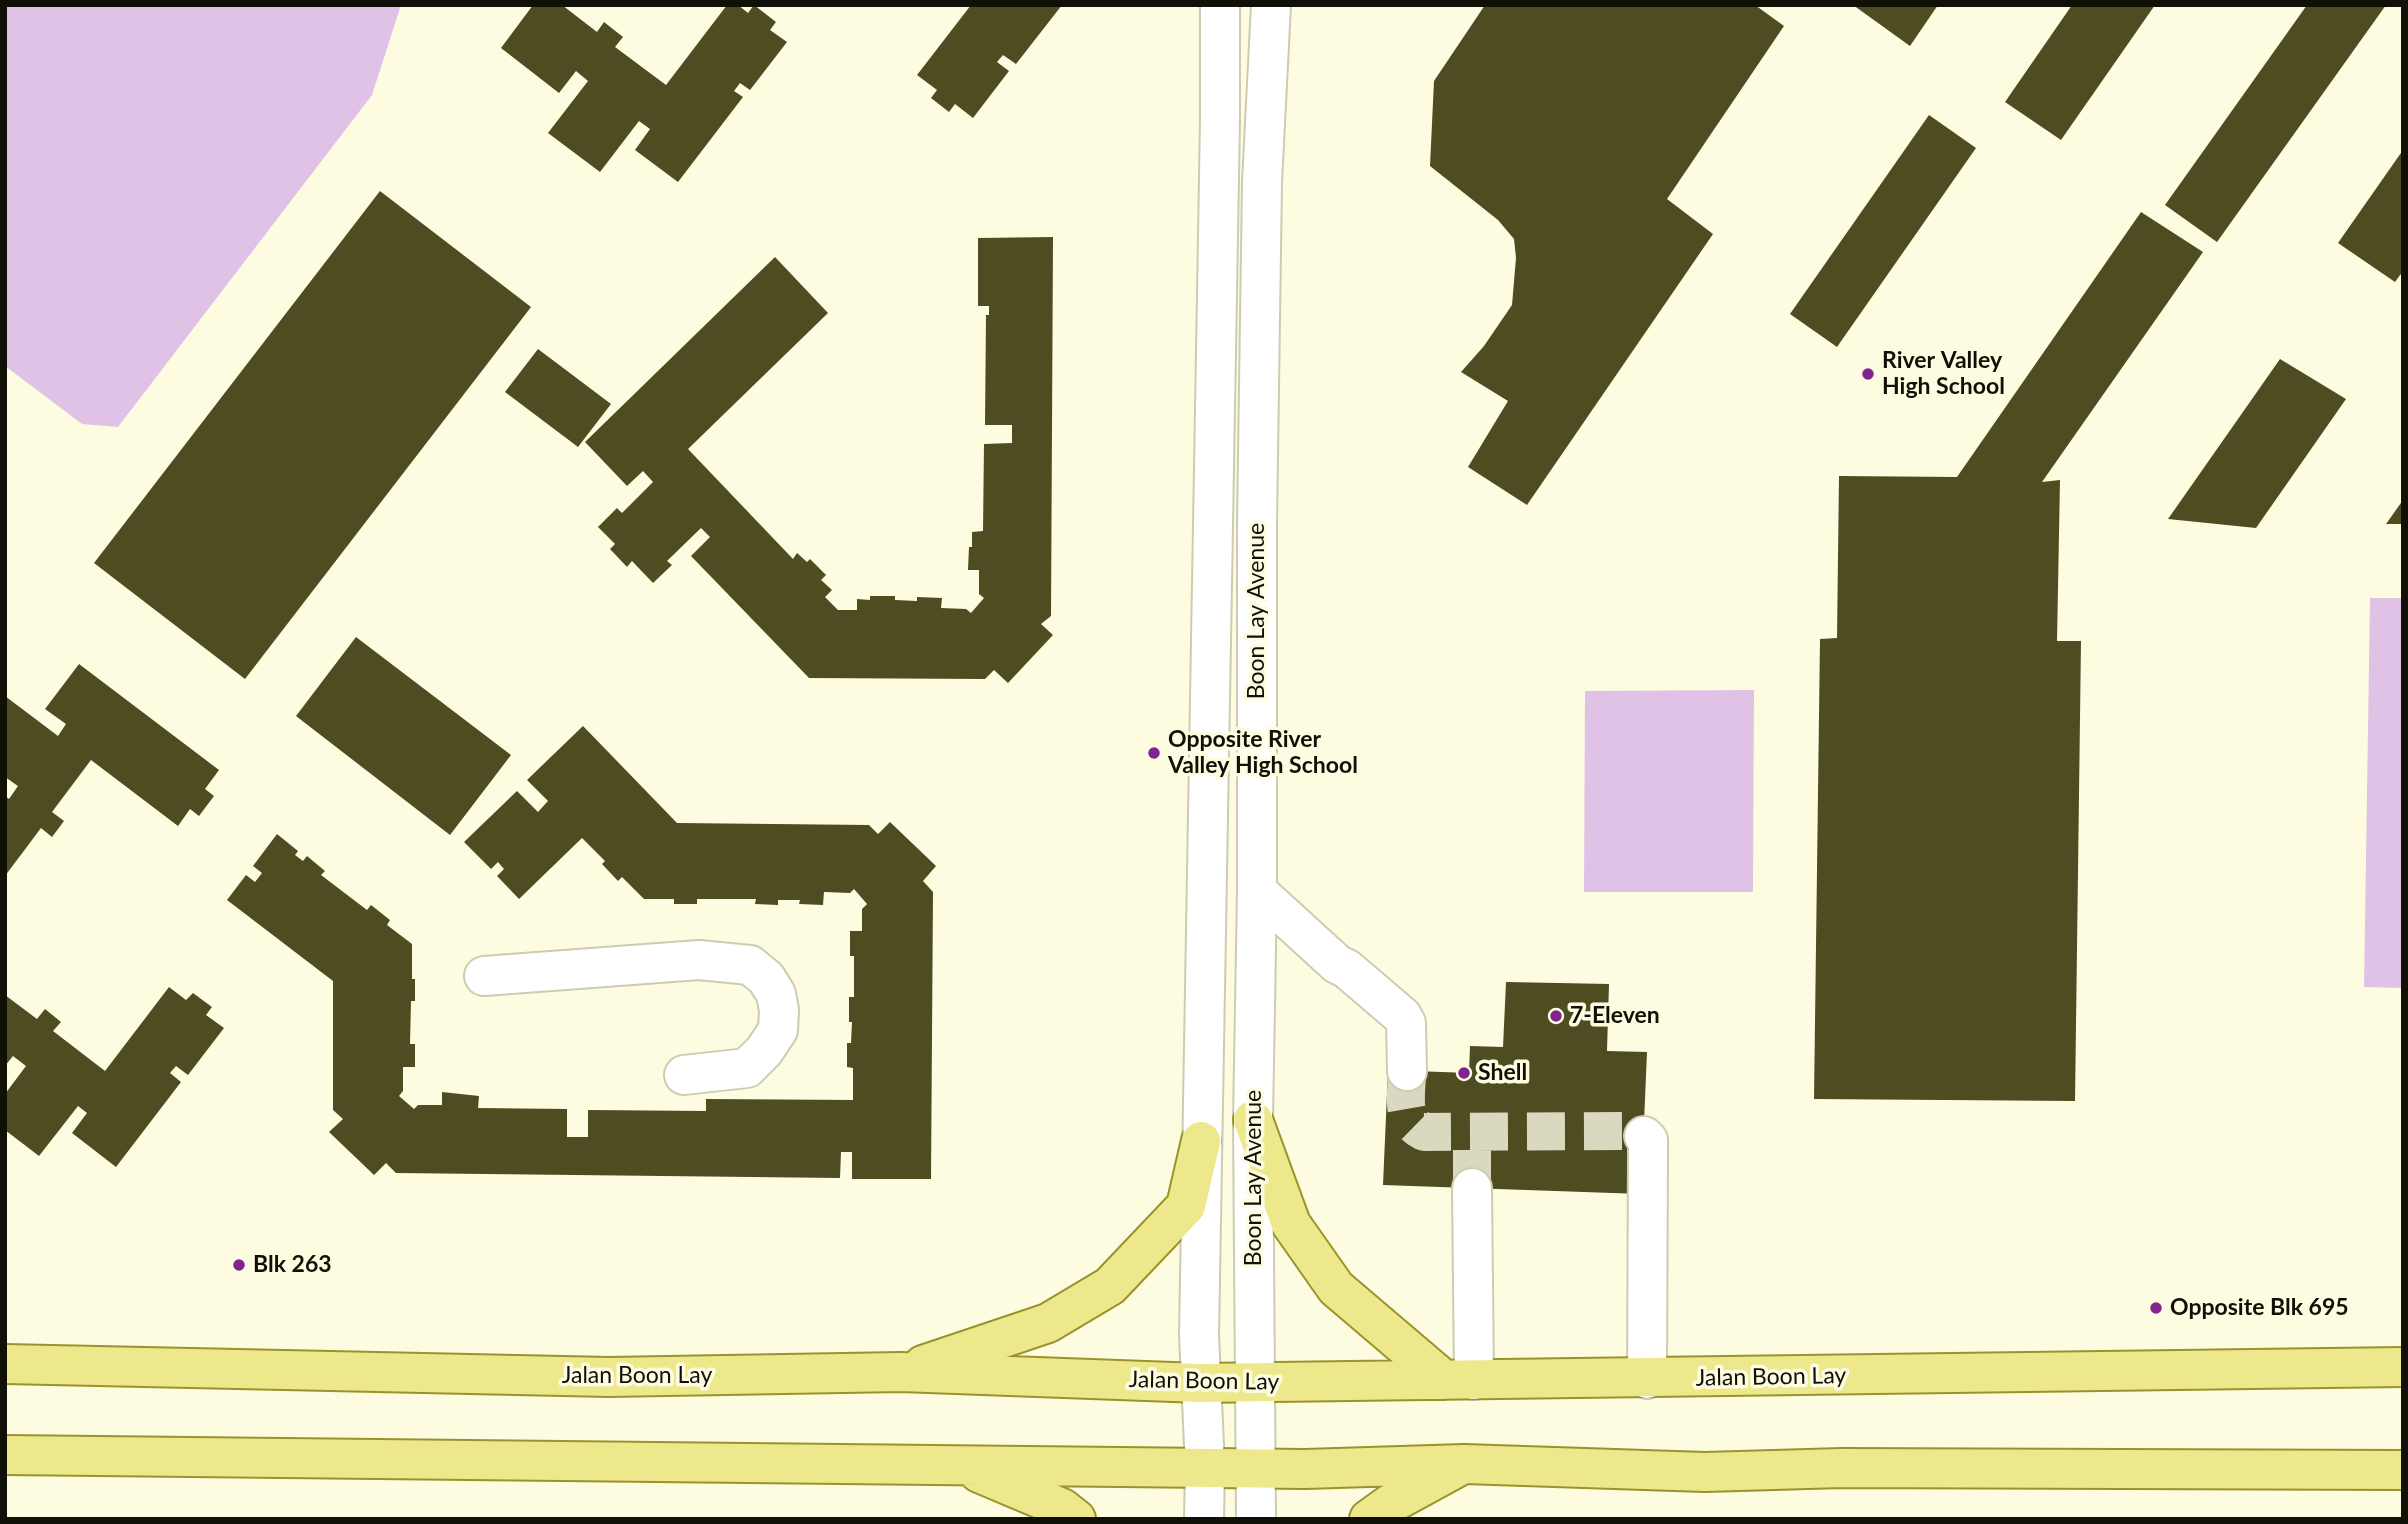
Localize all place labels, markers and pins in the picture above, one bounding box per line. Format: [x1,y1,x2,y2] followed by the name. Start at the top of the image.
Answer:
[1882,347,2005,401] place label: River Valley High School
[1860,366,1876,382] marker: River Valley High School
[1168,726,1358,780] place label: Opposite River Valley High School
[1146,745,1162,761] marker: Opposite River Valley High School
[1570,1002,1660,1030] place label: 7-Eleven
[1548,1008,1564,1024] marker: 7-Eleven
[1478,1059,1527,1087] place label: Shell
[1456,1065,1472,1081] marker: Shell
[253,1251,332,1279] place label: Blk 263
[231,1257,247,1273] marker: Blk 263
[2170,1294,2349,1322] place label: Opposite Blk 695
[2148,1300,2164,1316] marker: Opposite Blk 695

